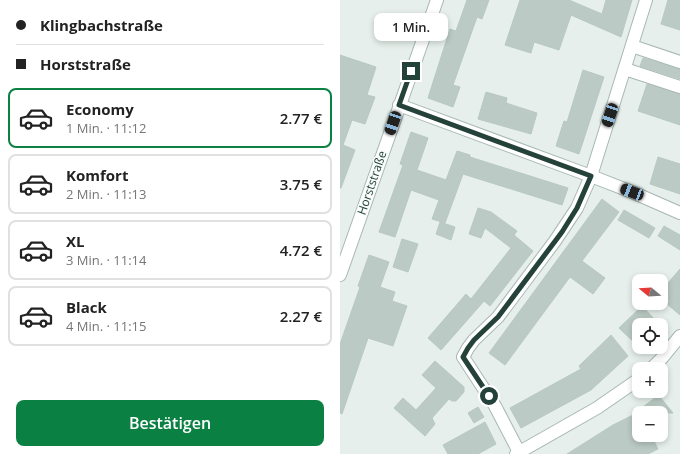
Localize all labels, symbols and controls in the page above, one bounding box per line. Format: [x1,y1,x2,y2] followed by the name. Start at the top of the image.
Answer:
[374,13,448,41] callout: 1 Min.
[40,15,163,35] text: Klingbachstraße
[392,18,430,36] text: 1 Min.
[40,54,131,74] text: Horststraße
[402,62,420,80] route end
[66,99,134,119] text: Economy
[18,100,54,136] icon: car
[601,102,619,128] car
[280,108,322,128] text: 2.77 €
[383,110,403,136] car
[66,119,147,137] text: 1 Min. · 11:12
[353,148,391,217] street label: Horststraße
[66,165,128,185] text: Komfort
[18,166,54,202] icon: car
[280,174,322,194] text: 3.75 €
[619,182,645,202] car
[66,185,147,203] text: 2 Min. · 11:13
[66,231,84,251] text: XL
[18,232,54,268] icon: car
[280,240,322,260] text: 4.72 €
[66,251,147,269] text: 3 Min. · 11:14
[632,274,668,310] north arrow
[632,274,668,442] map controls
[66,297,107,317] text: Black
[18,298,54,334] icon: car
[280,306,322,326] text: 2.27 €
[66,317,147,335] text: 4 Min. · 11:15
[632,318,668,354] button: locate
[632,362,668,398] button: +
[480,387,498,405] route start
[16,400,324,446] button: Bestätigen
[632,406,668,442] button: −

